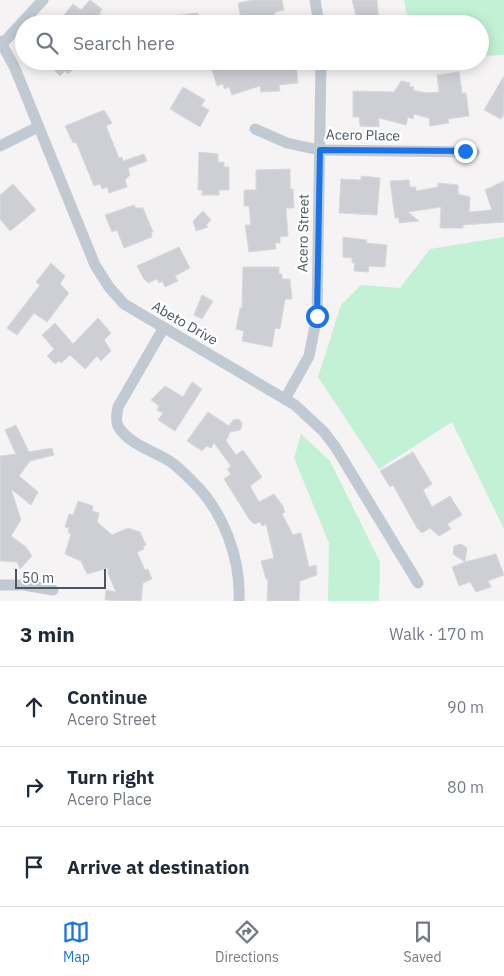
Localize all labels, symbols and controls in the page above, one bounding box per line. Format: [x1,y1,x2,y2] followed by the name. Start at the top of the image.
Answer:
[15,15,489,70] search box
[33,29,61,57] icon: search
[73,31,175,55] text: Search here
[326,125,401,145] street label: Acero Place
[454,140,477,163] route end
[293,194,313,272] street label: Acero Street
[149,297,221,349] street label: Abeto Drive
[306,305,329,328] route start
[15,566,106,589] scale bar
[22,569,54,587] text: 50 m
[20,620,75,648] text: 3 min
[389,624,484,644] text: Walk · 170 m
[67,685,147,709] text: Continue
[20,693,48,721] icon: ahead
[447,697,484,717] text: 90 m
[67,709,156,729] text: Acero Street
[67,765,154,789] text: Turn right
[20,773,48,801] icon: right
[447,777,484,797] text: 80 m
[67,789,152,809] text: Acero Place
[20,853,48,881] icon: arrive
[67,855,250,879] text: Arrive at destination
[62,918,90,966] tab: Map
[215,918,279,966] tab: Directions
[404,918,442,966] tab: Saved

